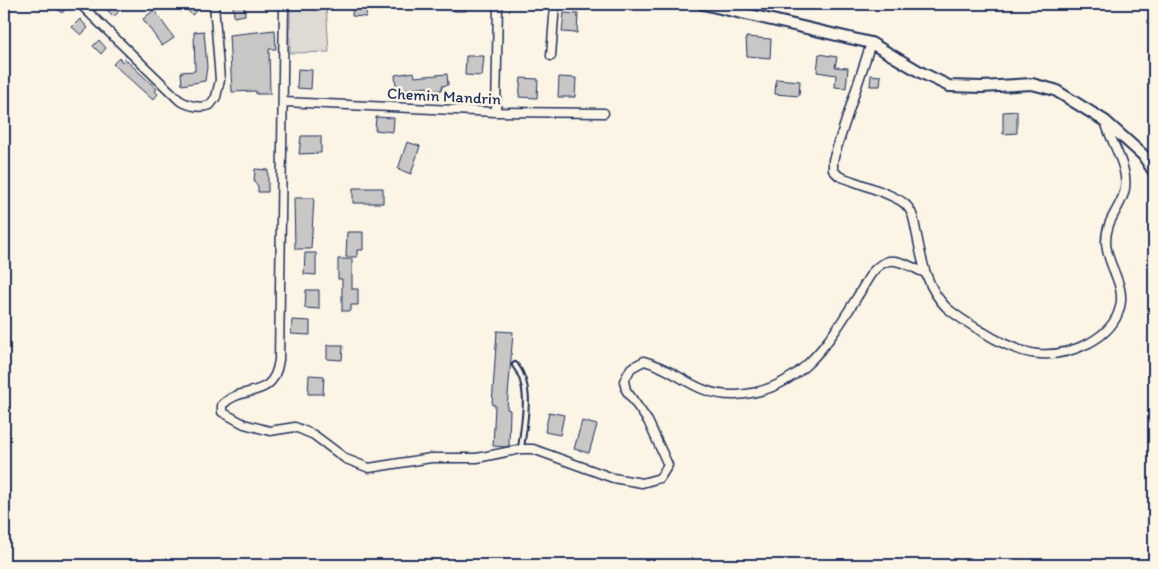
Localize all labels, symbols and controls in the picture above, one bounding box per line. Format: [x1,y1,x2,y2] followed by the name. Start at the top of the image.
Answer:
[387,84,501,108] street label: Chemin Mandrin

